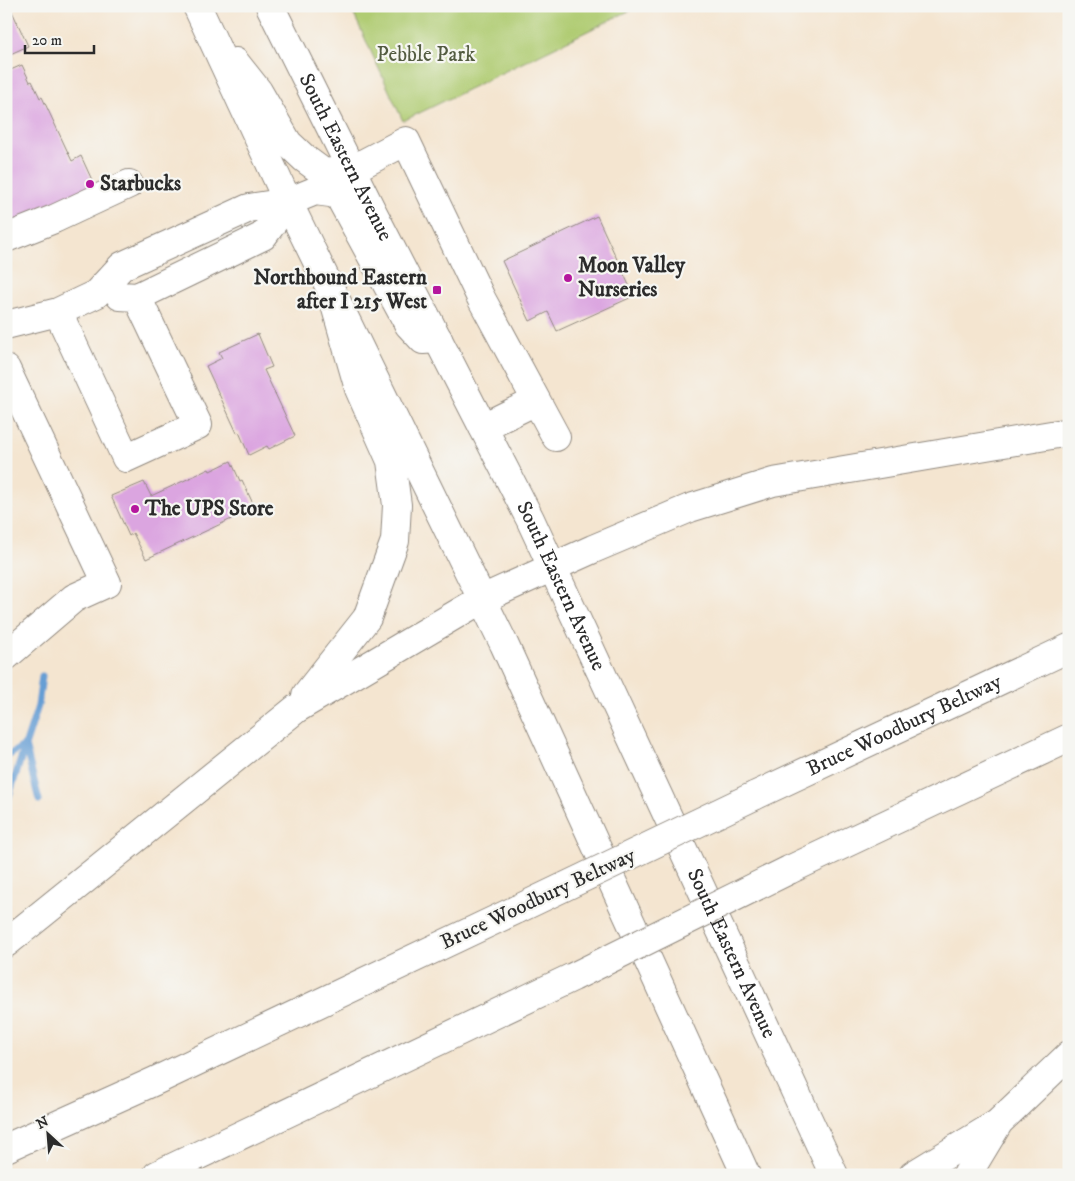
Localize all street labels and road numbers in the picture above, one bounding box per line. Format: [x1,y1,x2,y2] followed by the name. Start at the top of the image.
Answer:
[293,69,398,246] street label: South Eastern Avenue
[510,497,612,675] street label: South Eastern Avenue
[803,668,1007,782] street label: Bruce Woodbury Beltway
[437,842,640,956] street label: Bruce Woodbury Beltway
[681,865,782,1043] street label: South Eastern Avenue

